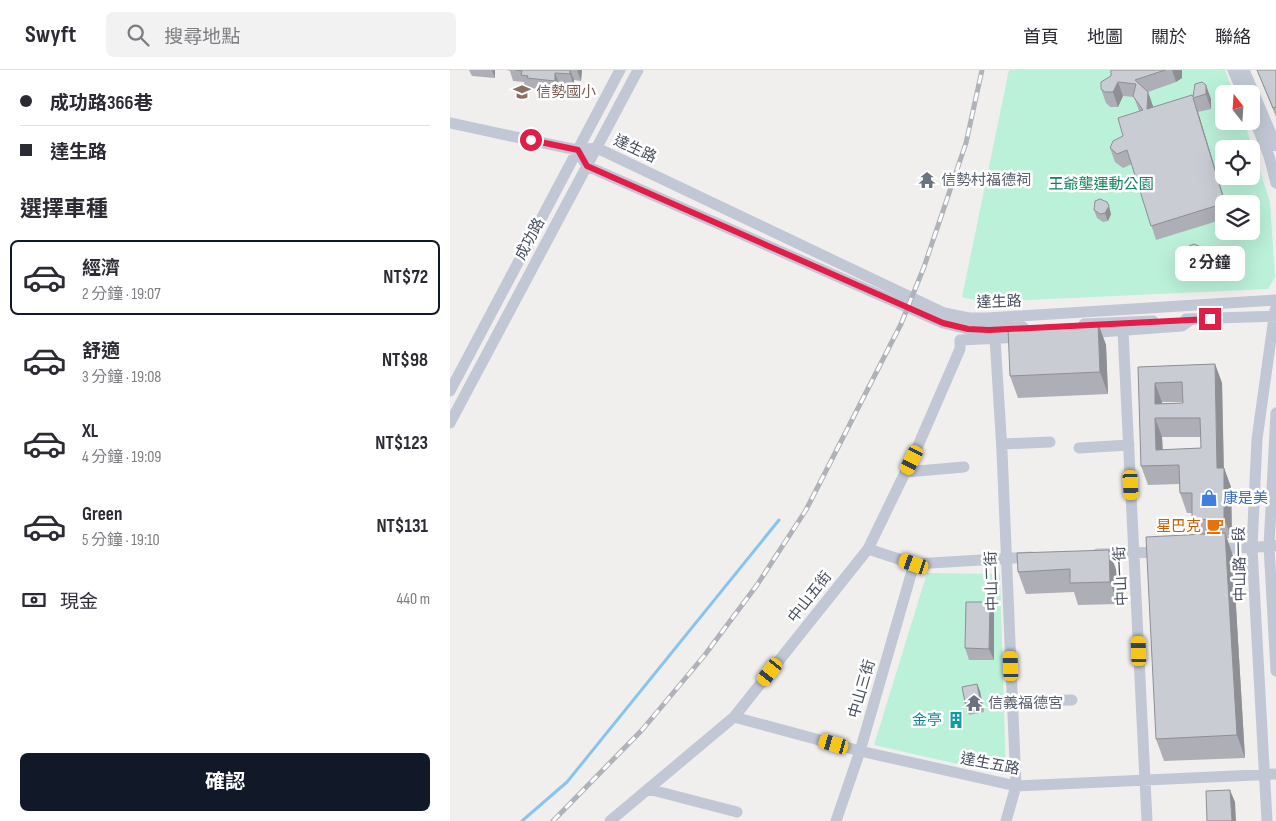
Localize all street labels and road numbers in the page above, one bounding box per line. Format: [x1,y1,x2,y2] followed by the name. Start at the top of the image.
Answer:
[611,131,659,167] street label: 達生路
[511,215,549,263] street label: 成功路
[976,292,1022,312] street label: 達生路
[1230,526,1250,602] street label: 中山路一段
[1110,546,1132,606] street label: 中山一街
[981,551,1003,611] street label: 中山二街
[784,568,836,626] street label: 中山五街
[845,658,879,720] street label: 中山三街
[959,749,1021,779] street label: 達生五路

